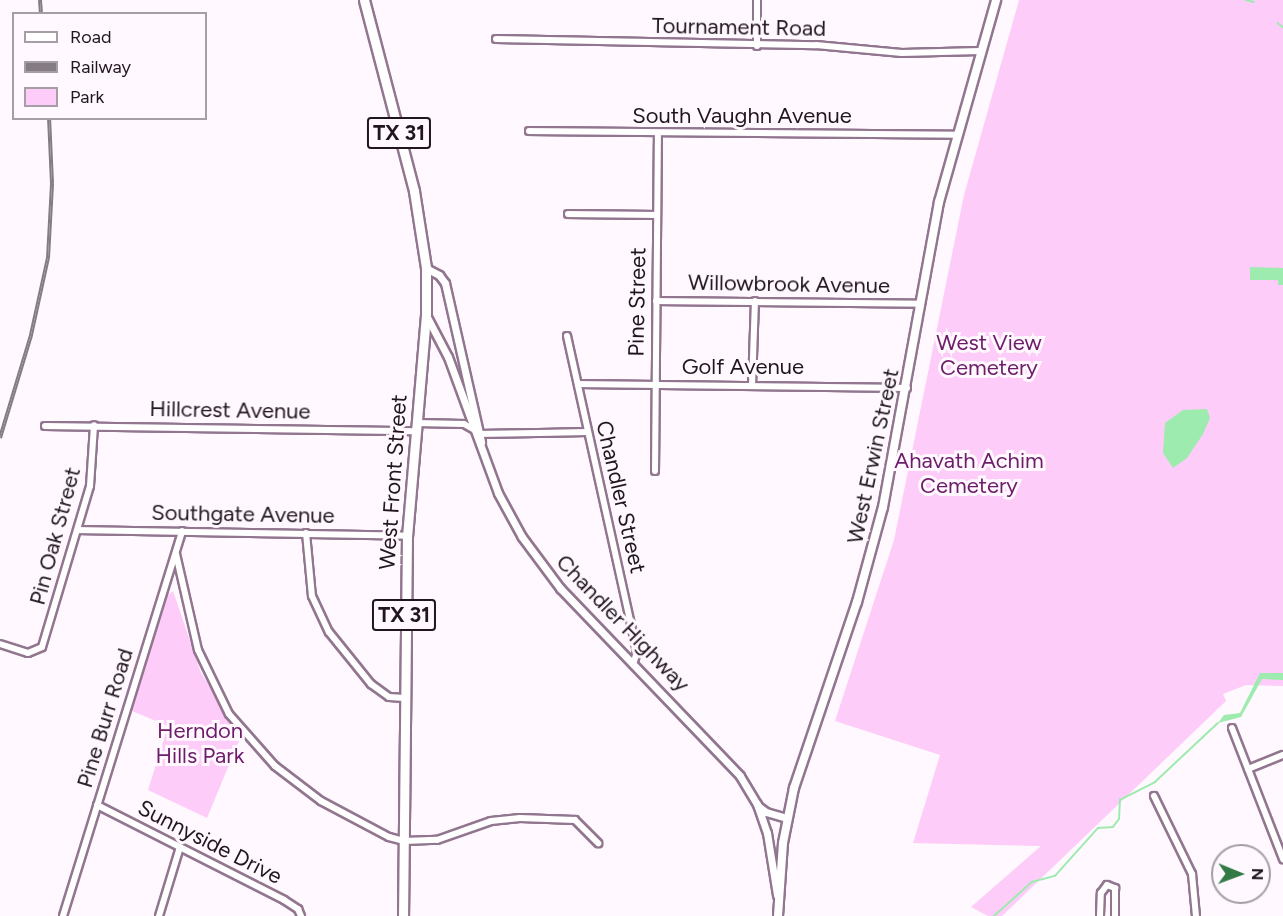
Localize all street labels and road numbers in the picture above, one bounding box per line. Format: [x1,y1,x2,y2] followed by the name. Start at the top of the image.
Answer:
[652,12,826,42] street label: Tournament Road
[632,103,852,129] street label: South Vaughn Avenue
[366,115,432,151] road number: TX 31
[623,247,651,357] street label: Pine Street
[688,269,890,299] street label: Willowbrook Avenue
[682,354,804,380] street label: Golf Avenue
[842,366,904,546] street label: West Erwin Street
[374,393,412,571] street label: West Front Street
[149,395,311,425] street label: Hillcrest Avenue
[591,418,651,576] street label: Chandler Street
[24,464,86,608] street label: Pin Oak Street
[151,499,335,529] street label: Southgate Avenue
[551,549,695,697] street label: Chandler Highway
[371,597,437,633] road number: TX 31
[71,645,139,791] street label: Pine Burr Road
[133,794,287,890] street label: Sunnyside Drive

